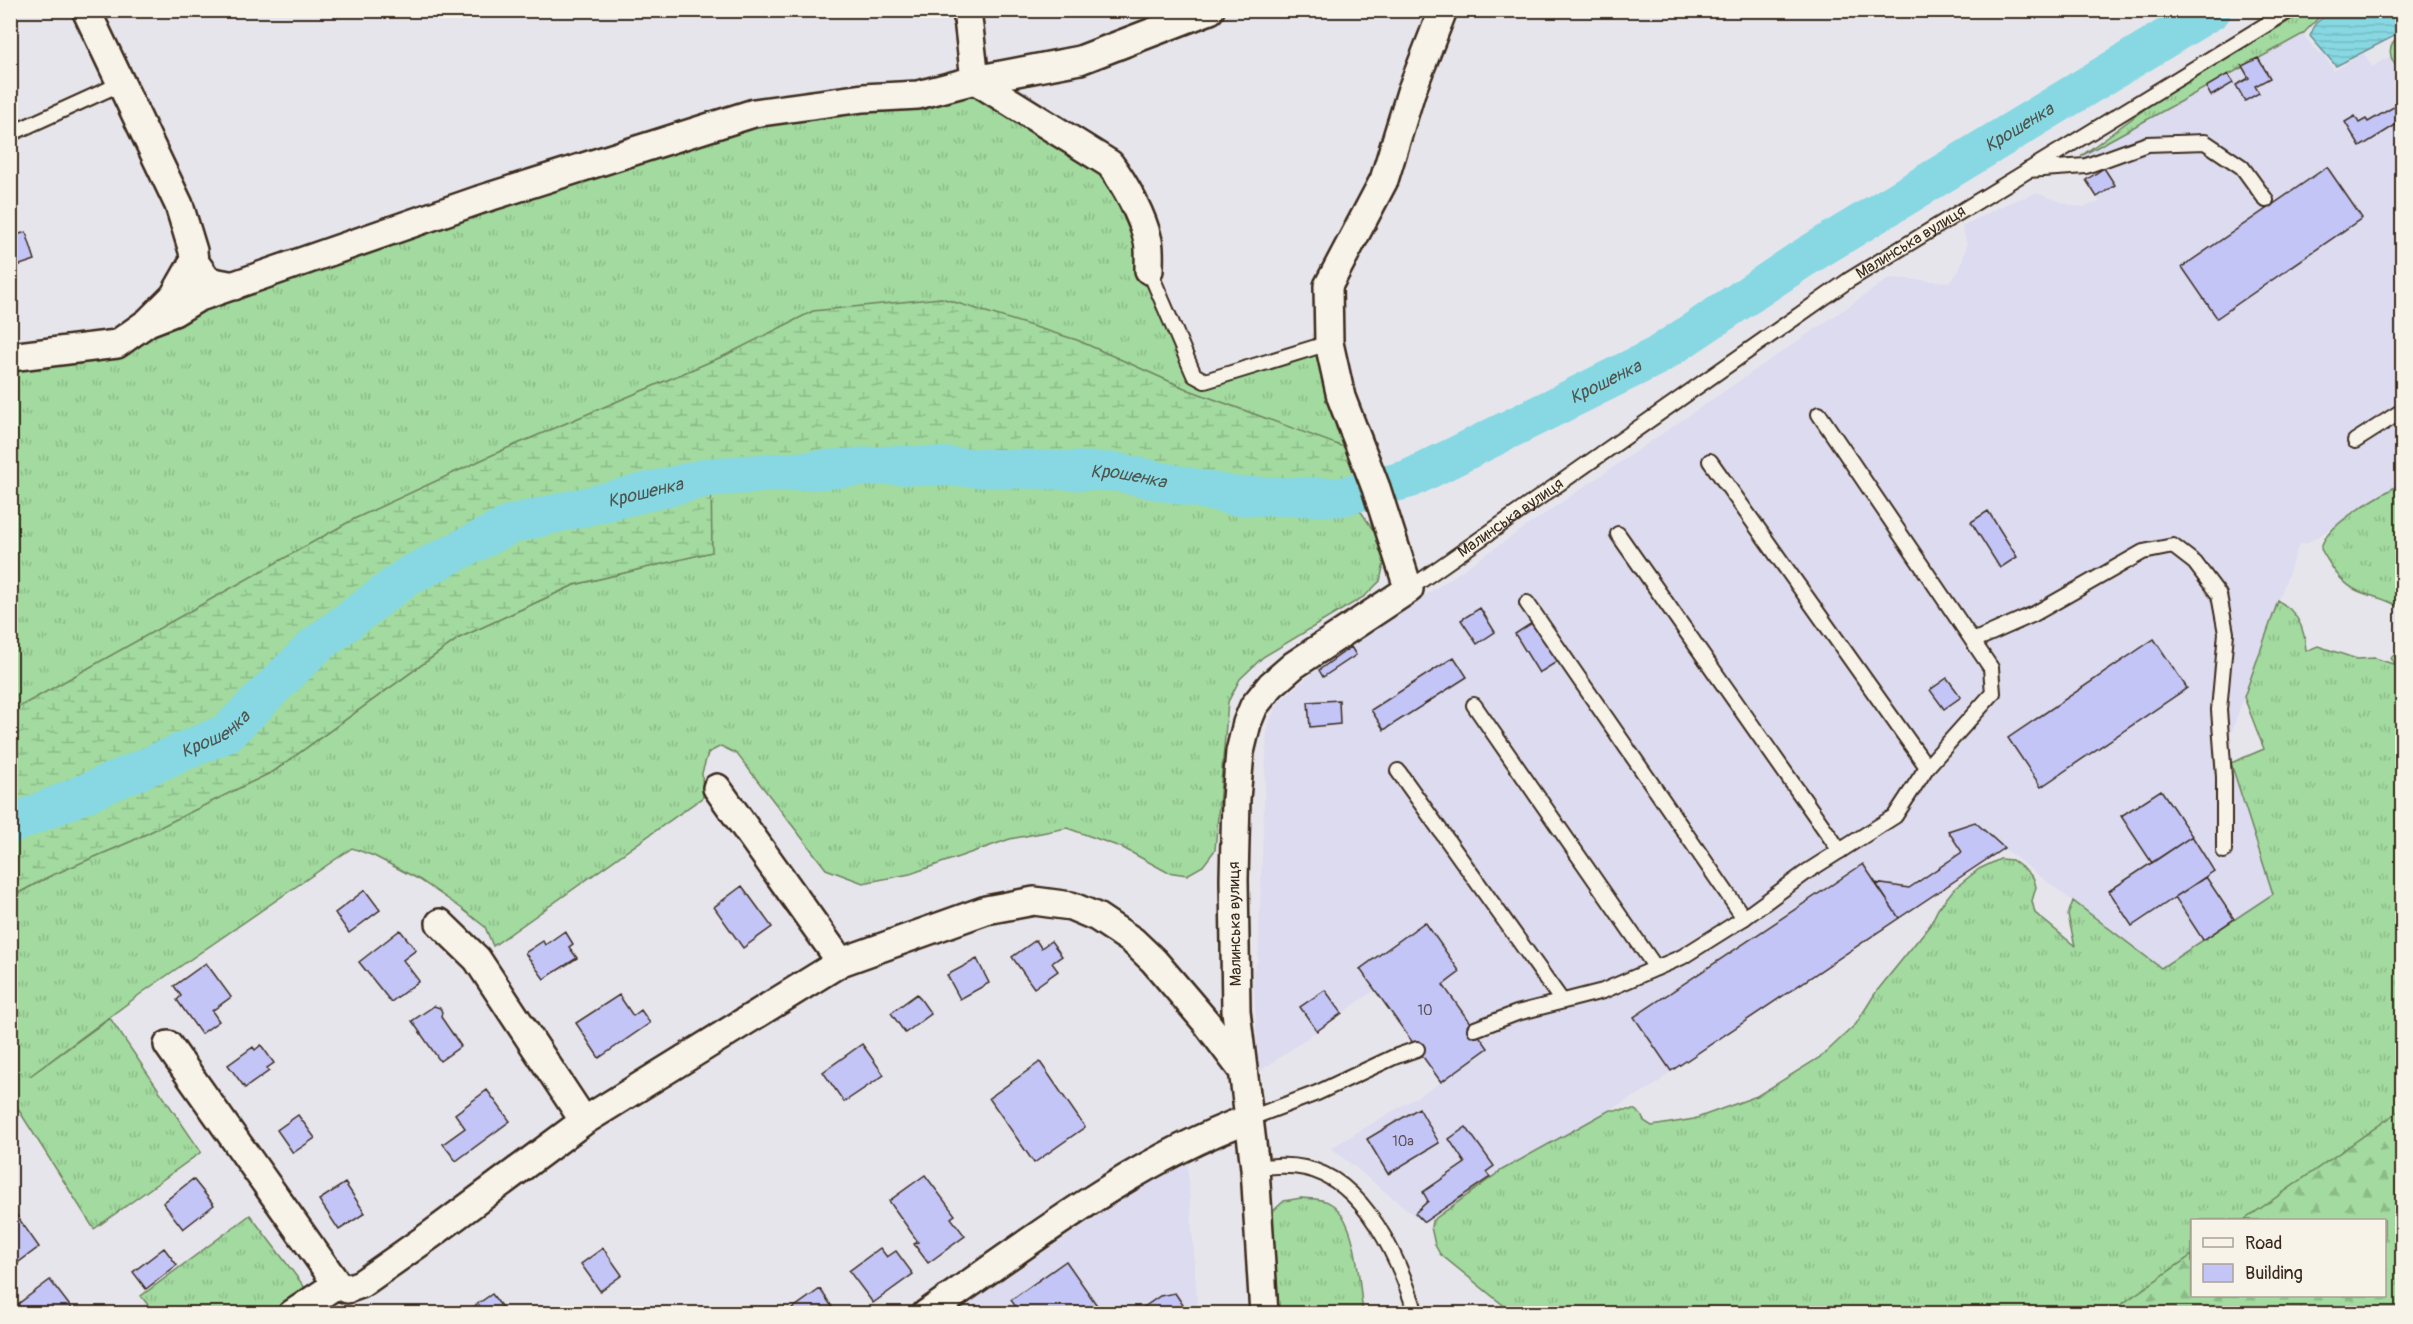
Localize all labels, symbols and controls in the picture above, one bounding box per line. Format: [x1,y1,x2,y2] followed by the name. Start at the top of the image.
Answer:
[1980,97,2059,157] water label: Крошенка
[1852,201,1969,283] street label: Малинська вулиця
[1566,354,1646,409] water label: Крошенка
[1090,460,1170,494] water label: Крошенка
[605,472,687,512] water label: Крошенка
[1454,474,1567,562] street label: Малинська вулиця
[177,704,256,763] water label: Крошенка
[1224,861,1246,987] street label: Малинська вулиця
[1417,1002,1433,1019] house number: 10
[1392,1133,1414,1150] house number: 10а
[2191,1219,2386,1297] legend
[2245,1232,2282,1255] text: Road
[2245,1262,2303,1285] text: Building

